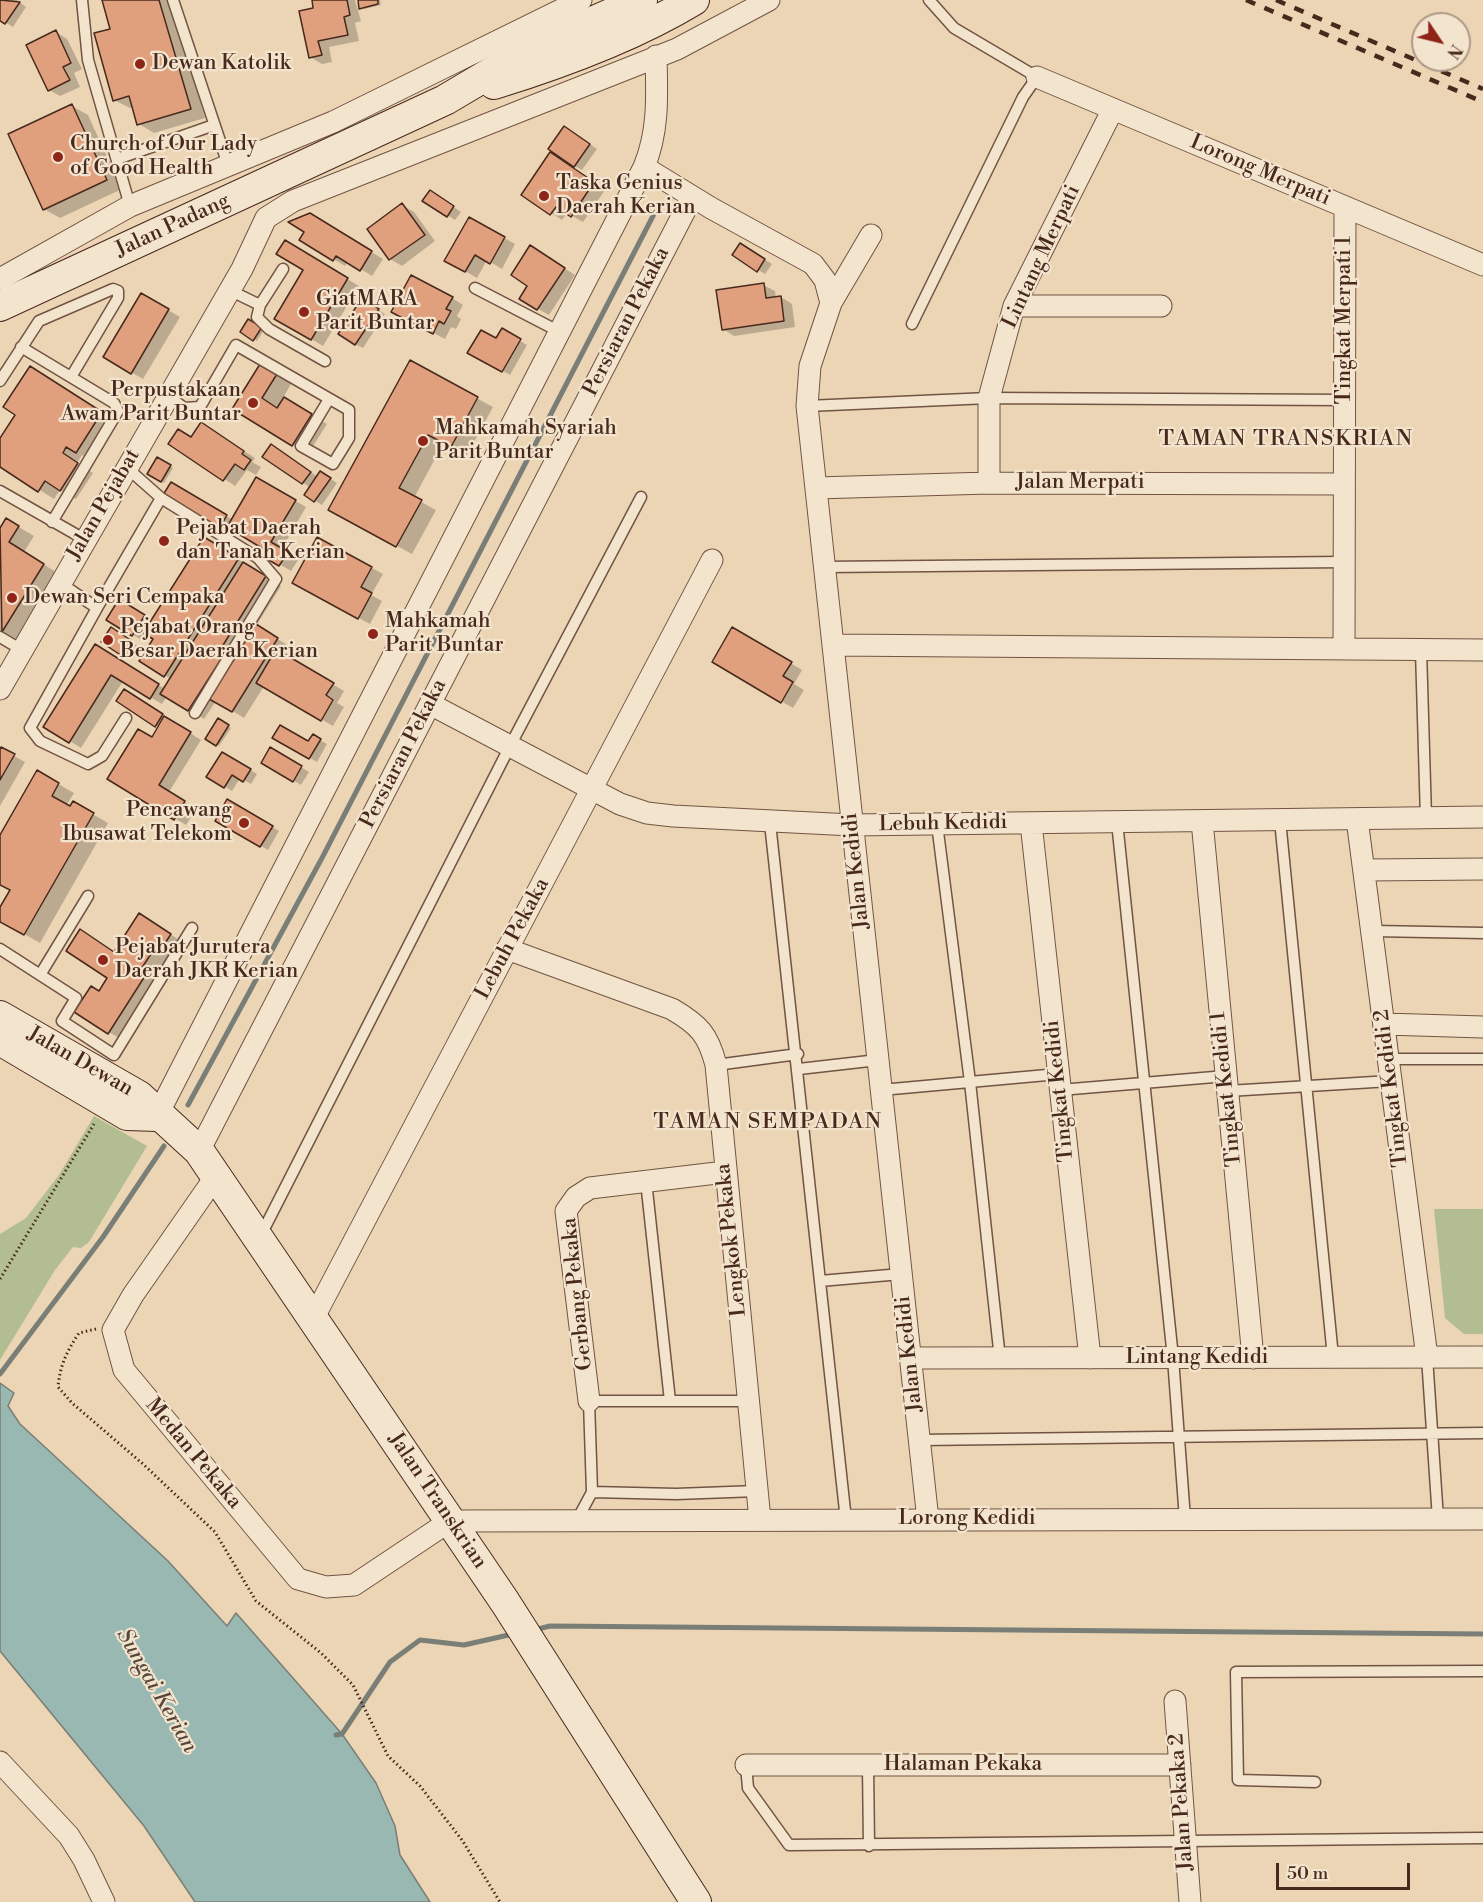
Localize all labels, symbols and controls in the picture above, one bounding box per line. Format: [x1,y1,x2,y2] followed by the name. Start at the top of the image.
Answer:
[1411,12,1471,72] north arrow
[1442,40,1466,62] text: N
[152,51,291,77] place label: Dewan Katolik
[133,57,147,71] marker: Dewan Katolik
[1186,130,1334,212] street label: Lorong Merpati
[70,132,257,182] place label: Church of Our Lady of Good Health
[51,150,65,164] marker: Church of Our Lady of Good Health
[556,171,695,221] place label: Taska Genius Daerah Kerian
[998,181,1086,333] street label: Lintang Merpati
[112,189,234,263] street label: Jalan Padang
[537,189,551,203] marker: Taska Genius Daerah Kerian
[1332,236,1358,404] street label: Tingkat Merpati 1
[579,243,675,401] street label: Persiaran Pekaka
[316,287,435,337] place label: GiatMARA Parit Buntar
[297,305,311,319] marker: GiatMARA Parit Buntar
[61,378,241,428] place label: Perpustakaan Awam Parit Buntar
[246,396,260,410] marker: Perpustakaan Awam Parit Buntar
[435,416,617,466] place label: Mahkamah Syariah Parit Buntar
[1159,427,1413,453] district label: TAMAN TRANSKRIAN
[416,434,430,448] marker: Mahkamah Syariah Parit Buntar
[62,445,146,565] street label: Jalan Pejabat
[1015,470,1145,496] street label: Jalan Merpati
[176,516,345,566] place label: Pejabat Daerah dan Tanah Kerian
[157,534,171,548] marker: Pejabat Daerah dan Tanah Kerian
[24,585,225,611] place label: Dewan Seri Cempaka
[5,591,19,605] marker: Dewan Seri Cempaka
[385,609,504,659] place label: Mahkamah Parit Buntar
[120,615,318,665] place label: Pejabat Orang Besar Daerah Kerian
[366,627,380,641] marker: Mahkamah Parit Buntar
[101,633,115,647] marker: Pejabat Orang Besar Daerah Kerian
[356,675,452,833] street label: Persiaran Pekaka
[62,798,232,848] place label: Pencawang Ibusawat Telekom
[878,810,1008,838] street label: Lebuh Kedidi
[838,812,876,930] street label: Jalan Kedidi
[237,816,251,830] marker: Pencawang Ibusawat Telekom
[471,874,555,1004] street label: Lebuh Pekaka
[115,935,298,985] place label: Pejabat Jurutera Daerah JKR Kerian
[96,953,110,967] marker: Pejabat Jurutera Daerah JKR Kerian
[1370,1008,1414,1168] street label: Tingkat Kedidi 2
[1206,1010,1248,1168] street label: Tingkat Kedidi 1
[1040,1019,1080,1163] street label: Tingkat Kedidi
[23,1022,137,1102] street label: Jalan Dewan
[653,1110,883,1136] district label: TAMAN SEMPADAN
[711,1162,753,1318] street label: Lengkok Pekaka
[557,1216,599,1372] street label: Gerbang Pekaka
[891,1295,929,1413] street label: Jalan Kedidi
[1125,1345,1269,1371] street label: Lintang Kedidi
[139,1394,247,1514] street label: Medan Pekaka
[382,1428,492,1574] street label: Jalan Transkrian
[898,1506,1036,1532] street label: Lorong Kedidi
[110,1624,202,1758] water label: Sungai Kerian
[1165,1732,1199,1872] street label: Jalan Pekaka 2
[884,1752,1042,1778] street label: Halaman Pekaka
[1279,1851,1412,1889] scale bar
[1287,1862,1328,1885] text: 50 m

